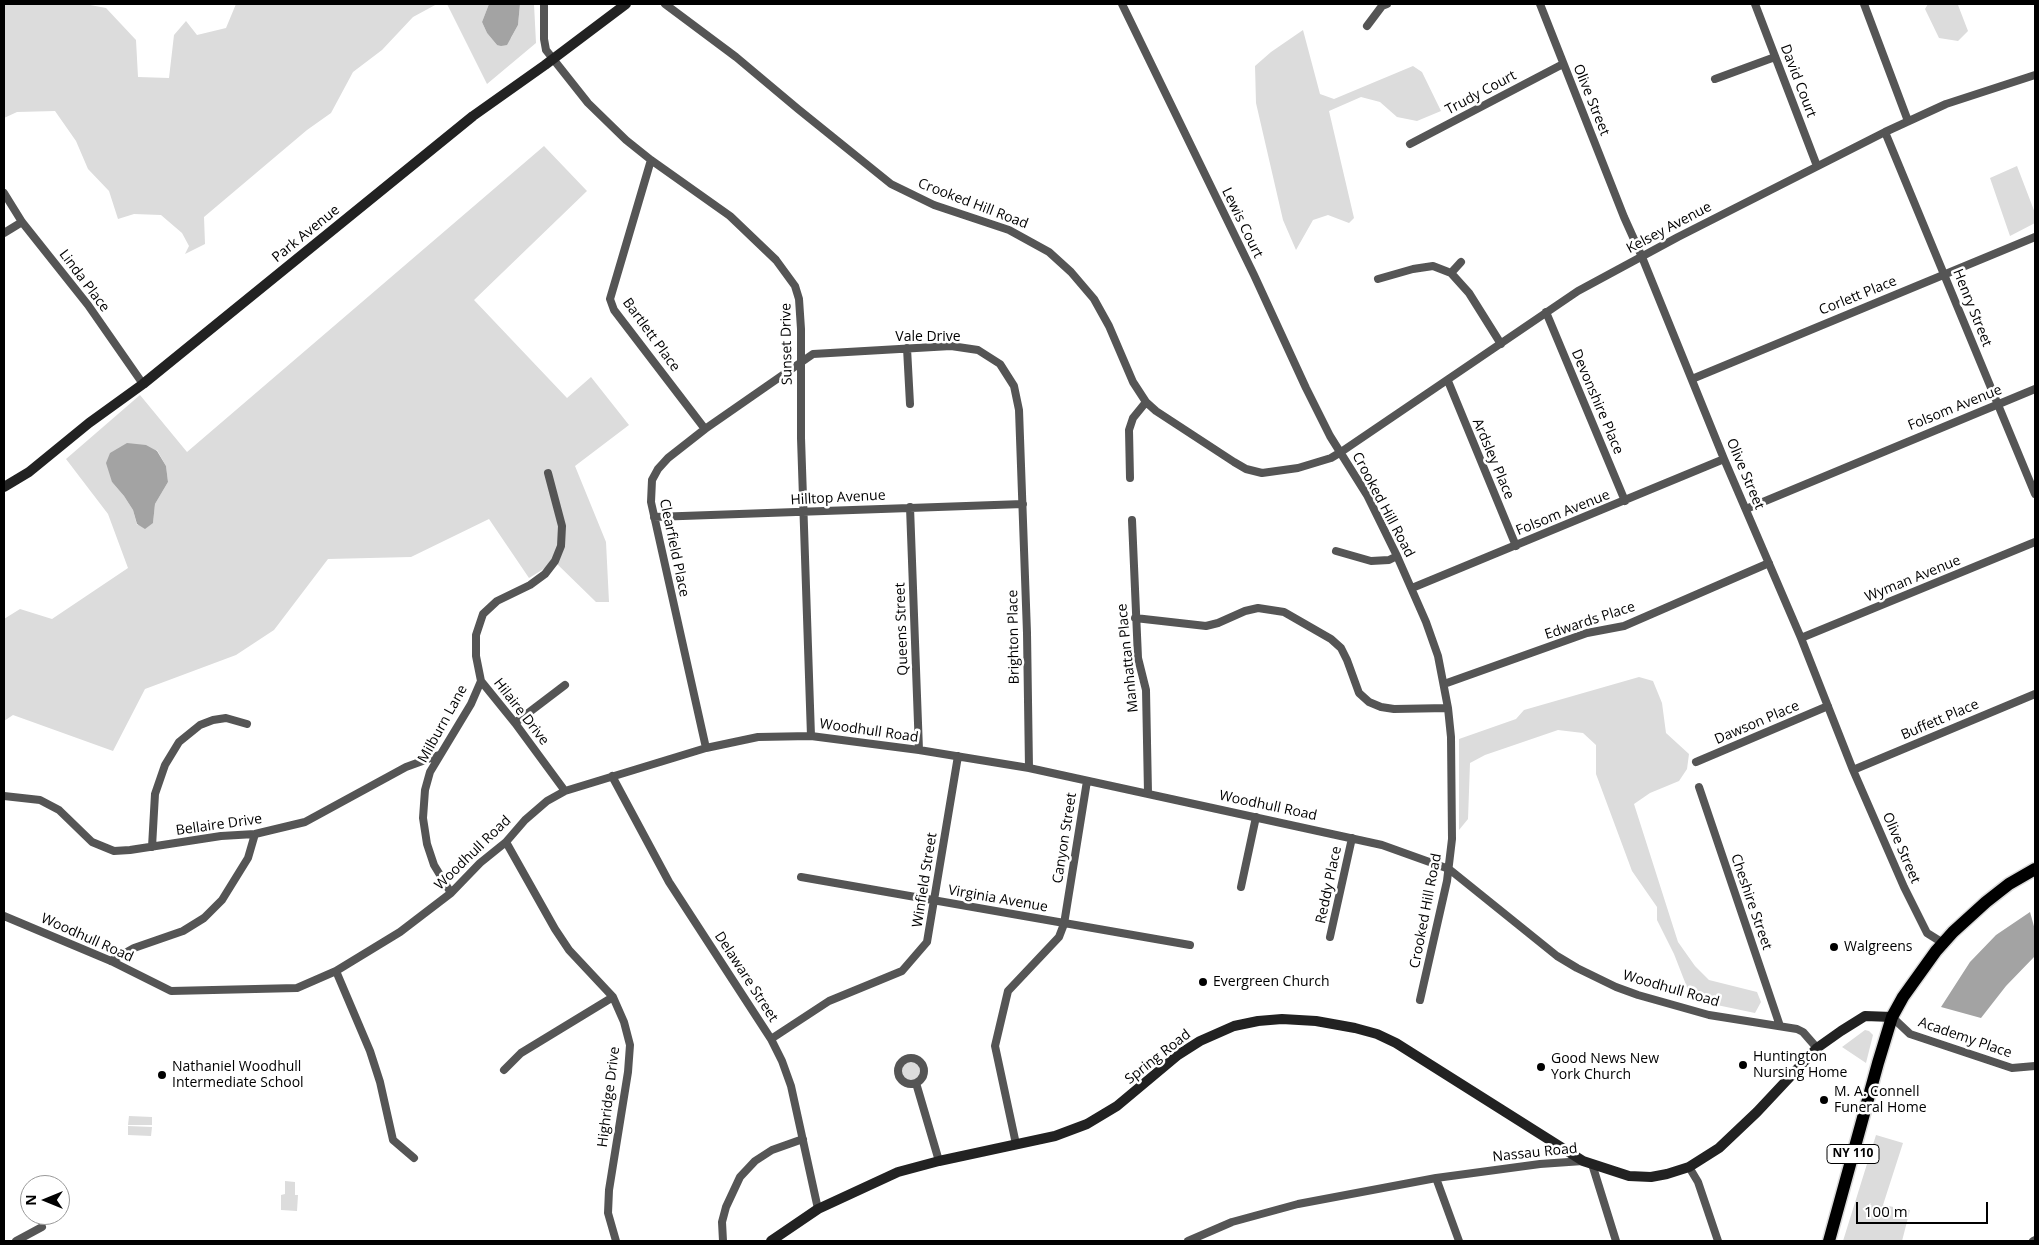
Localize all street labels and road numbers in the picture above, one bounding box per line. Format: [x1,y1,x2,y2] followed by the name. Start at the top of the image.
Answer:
[1776,42,1820,120] street label: David Court
[1569,62,1613,138] street label: Olive Street
[1443,67,1519,119] street label: Trudy Court
[915,175,1031,233] street label: Crooked Hill Road
[1218,185,1266,261] street label: Lewis Court
[1624,199,1714,257] street label: Kelsey Avenue
[269,202,343,266] street label: Park Avenue
[55,247,113,315] street label: Linda Place
[1949,267,1995,349] street label: Henry Street
[1817,273,1899,319] street label: Corlett Place
[619,295,683,375] street label: Bartlett Place
[778,303,796,385] street label: Sunset Drive
[895,329,961,345] street label: Vale Drive
[1567,347,1627,457] street label: Devonshire Place
[1906,382,2004,434] street label: Folsom Avenue
[1468,416,1518,502] street label: Ardsley Place
[1723,436,1767,512] street label: Olive Street
[1348,450,1418,560] street label: Crooked Hill Road
[790,487,886,509] street label: Hilltop Avenue
[1514,487,1612,539] street label: Folsom Avenue
[655,497,693,599] street label: Clearfield Place
[1863,552,1963,606] street label: Wyman Avenue
[892,582,912,676] street label: Queens Street
[1005,590,1023,684] street label: Brighton Place
[1543,599,1637,643] street label: Edwards Place
[1114,603,1142,713] street label: Manhattan Place
[490,675,552,749] street label: Hilaire Drive
[415,682,471,766] street label: Milburn Lane
[1899,696,1981,744] street label: Buffett Place
[1712,698,1802,748] street label: Dawson Place
[819,716,919,746] street label: Woodhull Road
[1218,787,1318,825] street label: Woodhull Road
[1050,791,1080,885] street label: Canyon Street
[1879,810,1923,886] street label: Olive Street
[175,811,263,839] street label: Bellaire Drive
[431,812,515,894] street label: Woodhull Road
[909,831,941,929] street label: Winfield Street
[1313,845,1345,925] street label: Reddy Place
[1407,852,1445,970] street label: Crooked Hill Road
[1727,852,1775,952] street label: Cheshire Street
[947,882,1049,916] street label: Virginia Avenue
[38,910,136,966] street label: Woodhull Road
[711,929,781,1025] street label: Delaware Street
[1621,967,1721,1011] street label: Woodhull Road
[1916,1014,2014,1062] street label: Academy Place
[1122,1026,1194,1088] street label: Spring Road
[594,1046,624,1148] street label: Highridge Drive
[1492,1140,1578,1166] street label: Nassau Road
[1827,1144,1879,1164] road number: NY 110

